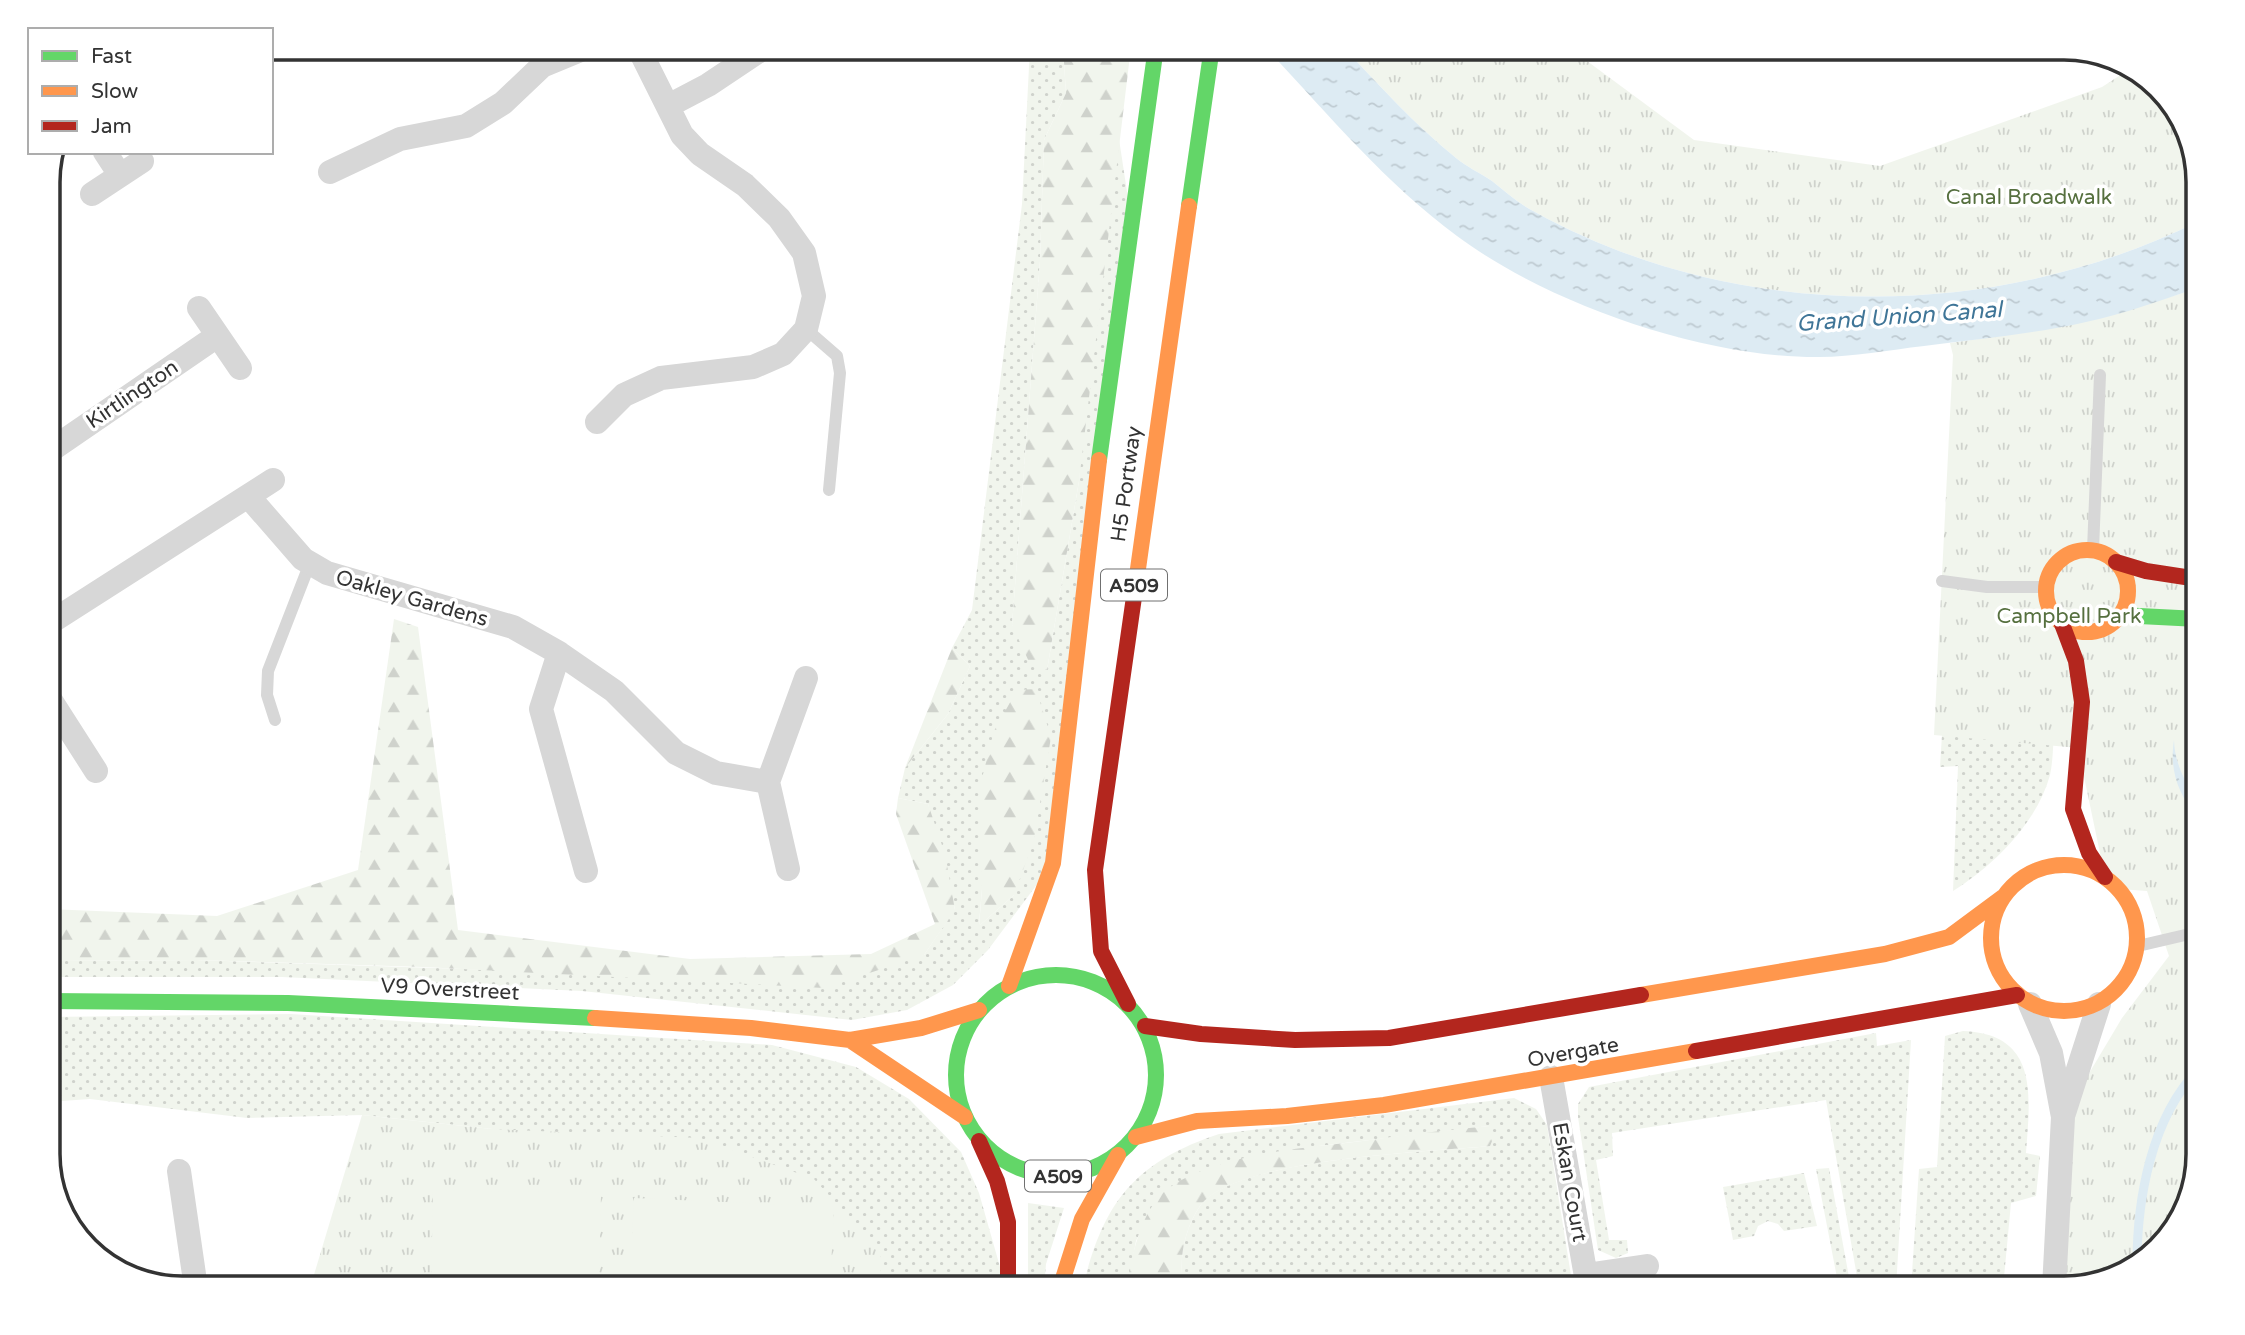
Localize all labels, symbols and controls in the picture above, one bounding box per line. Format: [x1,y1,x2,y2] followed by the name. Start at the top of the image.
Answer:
[28,28,273,154] legend
[91,44,132,69] text: Fast
[91,79,139,104] text: Slow
[91,114,132,139] text: Jam
[1946,185,2112,210] park label: Canal Broadwalk
[1795,296,2005,338] water label: Grand Union Canal
[82,355,183,434] street label: Kirtlington
[1106,425,1147,543] street label: H5 Portway
[333,565,491,632] street label: Oakley Gardens
[1101,570,1167,600] road number: A509
[1997,604,2141,629] park label: Campbell Park
[380,973,520,1006] street label: V9 Overstreet
[1526,1032,1621,1073] street label: Overgate
[1547,1121,1592,1244] street label: Eskan Court
[1025,1160,1091,1192] road number: A509

